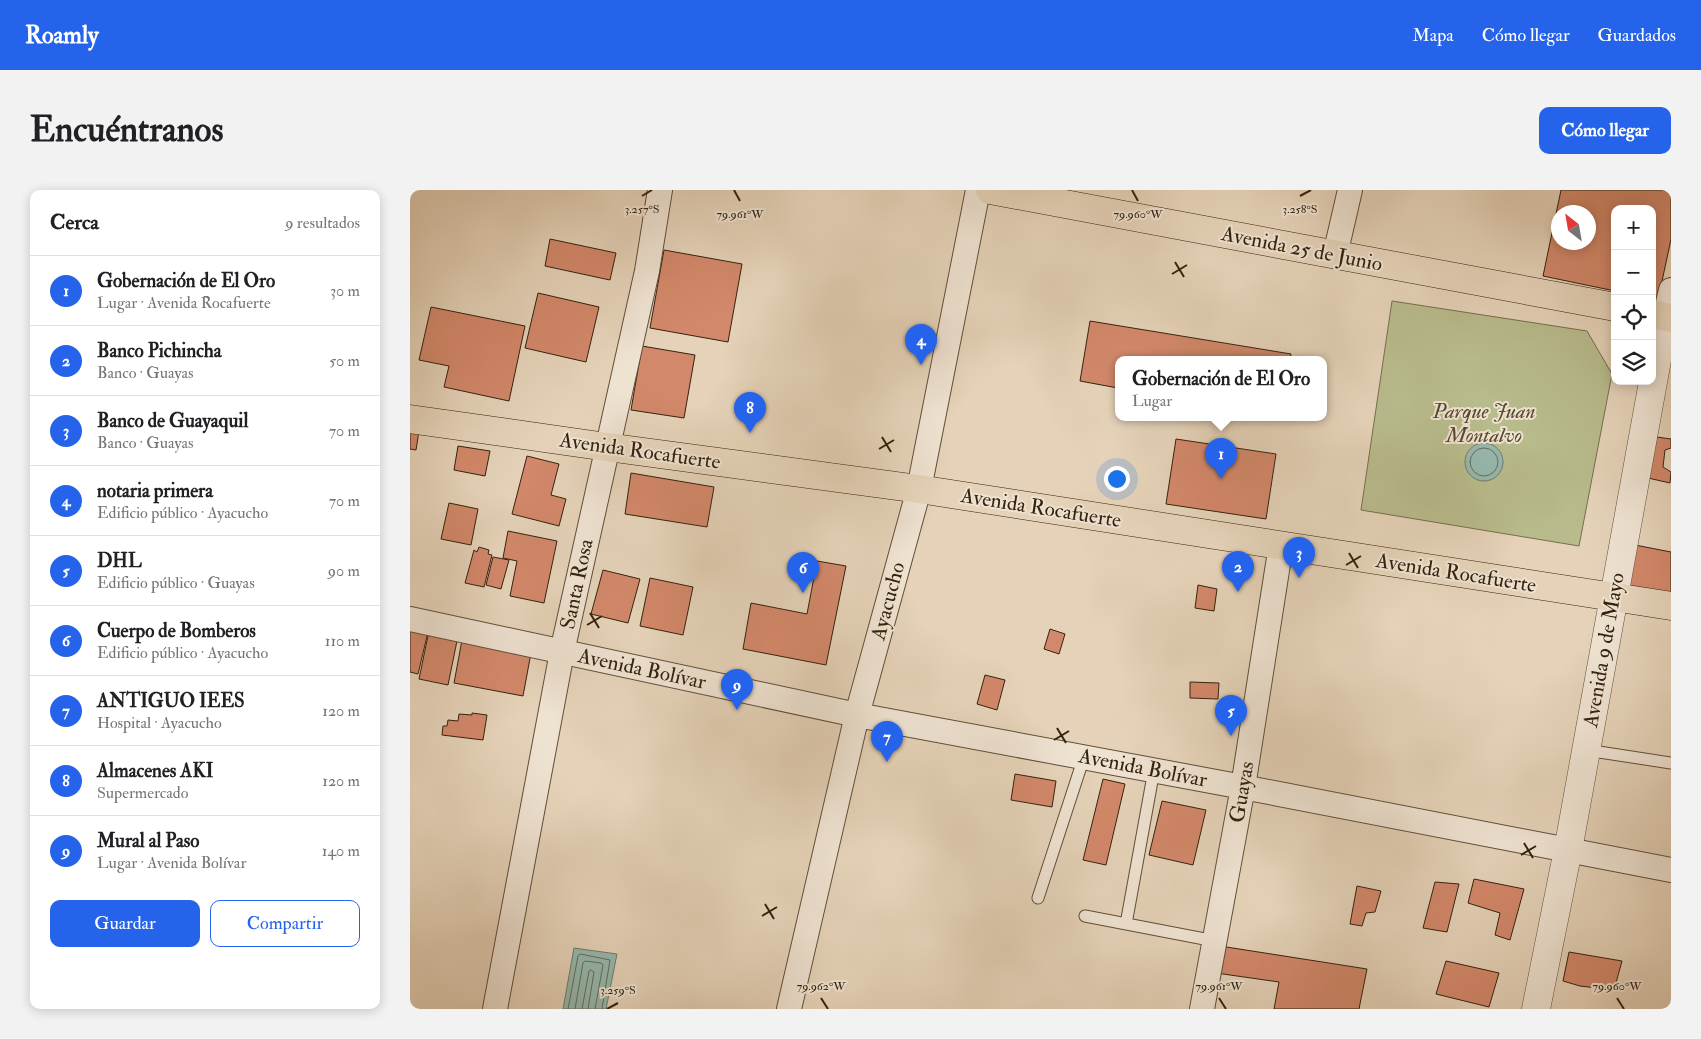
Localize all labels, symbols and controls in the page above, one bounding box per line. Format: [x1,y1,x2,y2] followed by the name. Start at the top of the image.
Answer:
[25,20,99,51] text: Roamly
[1413,24,1454,47] text: Mapa
[1482,24,1570,47] text: Cómo llegar
[1598,24,1676,47] text: Guardados
[1539,107,1671,154] button: Cómo llegar
[30,108,223,152] text: Encuéntranos
[625,202,659,217] text: 3.257°S
[1283,202,1317,217] text: 3.258°S
[1551,205,1596,250] north arrow
[1611,205,1656,385] map controls
[1611,205,1656,250] button: +
[717,207,764,222] text: 79.961°W
[1114,207,1163,222] text: 79.960°W
[50,209,99,236] text: Cerca
[285,213,360,233] text: 9 resultados
[1218,220,1385,278] street label: Avenida 25 de Junio
[1611,250,1656,295] button: −
[97,269,275,293] text: Gobernación de El Oro
[63,281,69,301] text: 1
[330,281,360,301] text: 30 m
[97,293,271,313] text: Lugar · Avenida Rocafuerte
[1611,295,1656,340] button: locate
[905,324,937,365] pin: 4
[97,339,222,363] text: Banco Pichincha
[1611,340,1656,385] button: layers
[62,351,70,371] text: 2
[329,351,360,371] text: 50 m
[1115,356,1327,421] popup
[97,363,193,383] text: Banco · Guayas
[1132,367,1310,391] text: Gobernación de El Oro
[1132,391,1172,411] text: Lugar
[734,392,766,433] pin: 8
[1431,398,1536,449] park label: Parque Juan Montalvo
[97,409,248,433] text: Banco de Guayaquil
[63,421,69,441] text: 3
[329,421,360,441] text: 70 m
[557,426,722,476] street label: Avenida Rocafuerte
[97,433,193,453] text: Banco · Guayas
[1205,438,1237,479] pin: 1
[1104,466,1130,492] your location
[97,479,213,503] text: notaria primera
[958,482,1123,534] street label: Avenida Rocafuerte
[62,491,70,511] text: 4
[329,491,360,511] text: 70 m
[97,503,268,523] text: Edificio público · Ayacucho
[554,536,600,632] street label: Santa Rosa
[1283,537,1315,578] pin: 3
[1373,547,1538,599] street label: Avenida Rocafuerte
[97,549,142,573] text: DHL
[1222,551,1254,592] pin: 2
[787,552,819,593] pin: 6
[864,559,911,644] street label: Ayacucho
[62,561,70,581] text: 5
[328,561,360,581] text: 90 m
[1577,570,1631,730] street label: Avenida 9 de Mayo
[97,573,255,593] text: Edificio público · Guayas
[97,619,256,643] text: Cuerpo de Bomberos
[62,631,70,651] text: 6
[325,631,360,651] text: 110 m
[575,642,709,696] street label: Avenida Bolívar
[97,643,268,663] text: Edificio público · Ayacucho
[721,669,753,710] pin: 9
[97,689,245,713] text: ANTIGUO IEES
[1215,695,1247,736] pin: 5
[62,701,70,721] text: 7
[322,701,360,721] text: 120 m
[97,713,222,733] text: Hospital · Ayacucho
[871,721,903,762] pin: 7
[1076,742,1210,794] street label: Avenida Bolívar
[97,759,213,783] text: Almacenes AKI
[1223,759,1261,825] street label: Guayas
[62,771,70,791] text: 8
[322,771,360,791] text: 120 m
[97,783,188,803] text: Supermercado
[97,829,200,853] text: Mural al Paso
[62,841,70,861] text: 9
[322,841,360,861] text: 140 m
[97,853,246,873] text: Lugar · Avenida Bolívar
[50,900,200,947] button: Guardar
[210,900,360,947] button: Compartir
[797,979,846,994] text: 79.962°W
[1196,979,1243,994] text: 79.961°W
[1593,979,1642,994] text: 79.960°W
[600,983,636,998] text: 3.259°S

